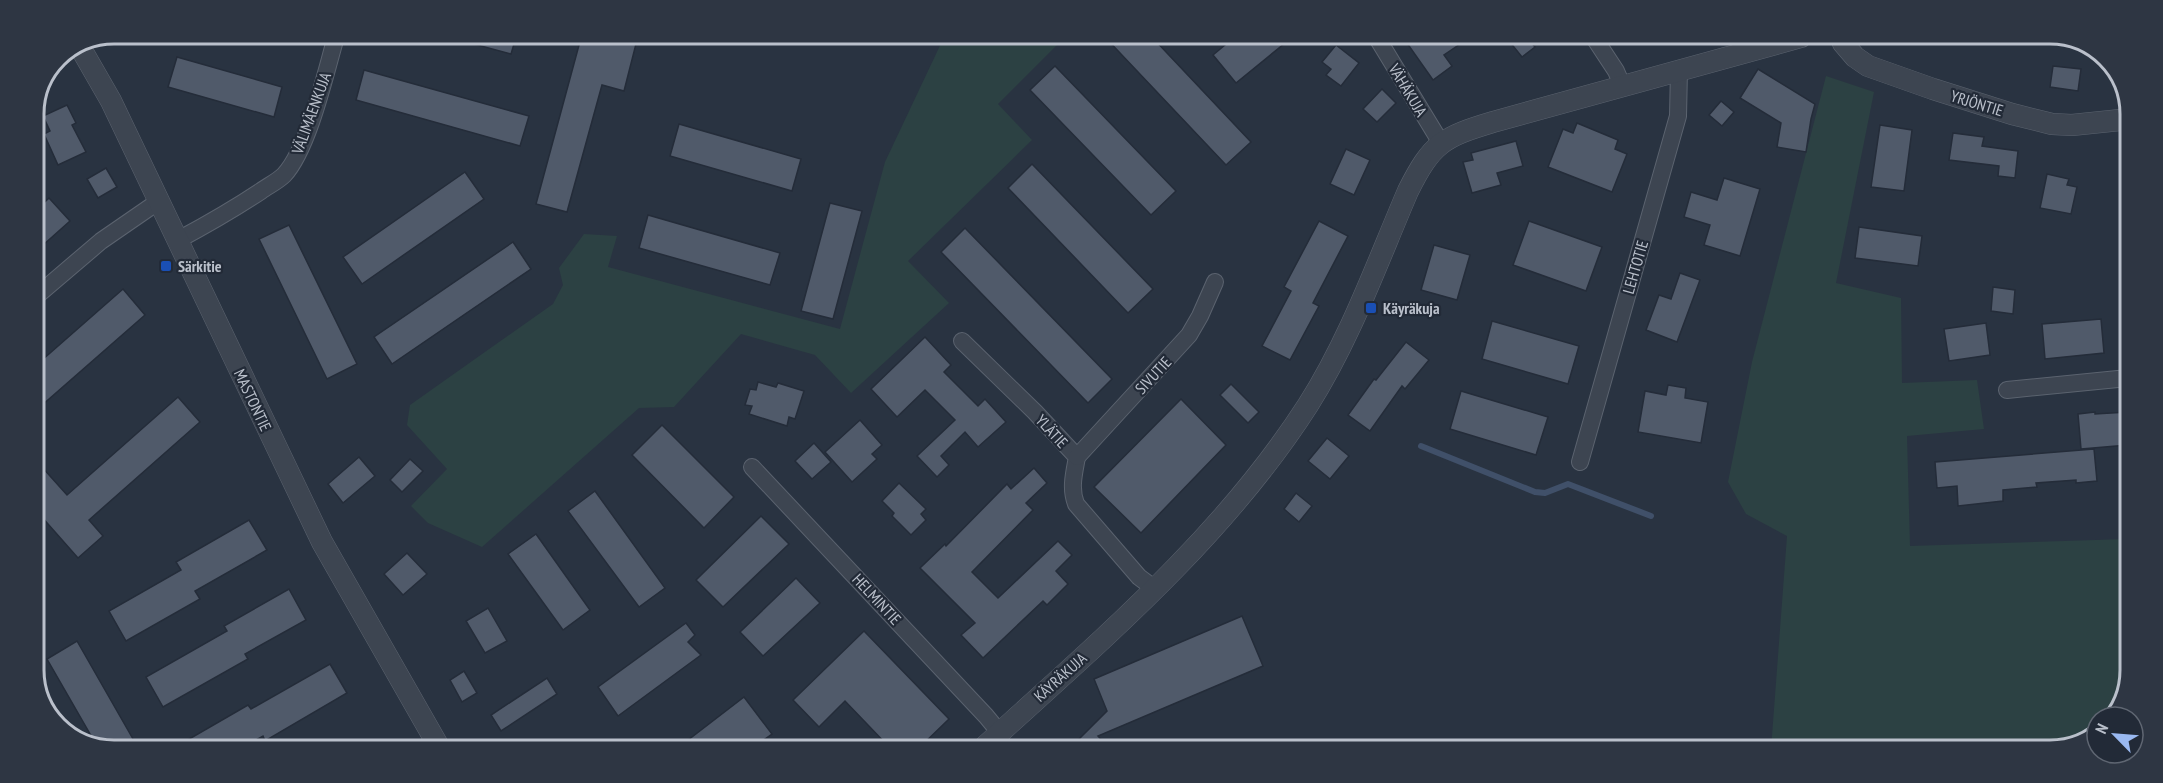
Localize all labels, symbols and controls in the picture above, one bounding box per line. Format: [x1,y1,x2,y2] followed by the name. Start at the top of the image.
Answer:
[1384,59,1432,120] street label: VÄHÄKUJA
[287,69,335,158] street label: VÄLIMÄENKUJA
[1948,86,2006,120] street label: YRJÖNTIE
[1618,238,1652,296] street label: LEHTOTIE
[178,256,222,276] place label: Särkitie
[159,259,173,273] marker: Särkitie
[1383,298,1440,318] place label: Käyräkuja
[1364,301,1378,315] marker: Käyräkuja
[1131,352,1175,398] street label: SIVUTIE
[230,366,276,434] street label: MASTONTIE
[1032,410,1073,452] street label: YLÄTIE
[848,569,906,629] street label: HELMINTIE
[1030,648,1091,706] street label: KÄYRÄKUJA
[2085,705,2145,765] north arrow
[2091,721,2112,737] text: N

